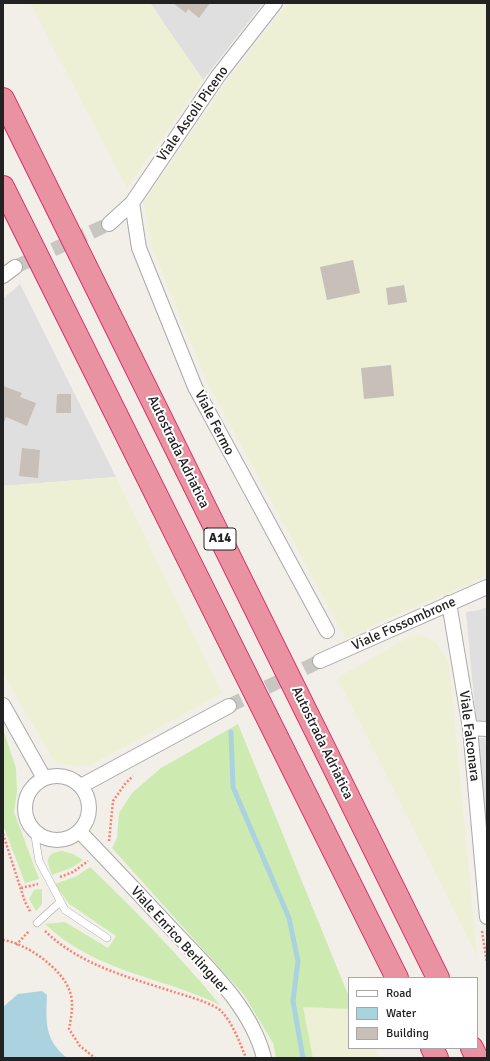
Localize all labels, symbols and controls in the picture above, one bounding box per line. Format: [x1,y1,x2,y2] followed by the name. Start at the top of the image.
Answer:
[154,63,232,165] street label: Viale Ascoli Piceno
[191,388,237,458] street label: Viale Fermo
[143,393,213,511] street label: Autostrada Adriatica
[204,528,236,550] road number: A14
[349,594,459,654] street label: Viale Fossombrone
[287,684,357,802] street label: Autostrada Adriatica
[455,690,483,782] street label: Viale Falconara
[127,883,231,997] street label: Viale Enrico Berlinguer
[348,977,478,1049] legend
[386,986,412,1001] text: Road
[386,1006,416,1021] text: Water
[386,1026,429,1041] text: Building

